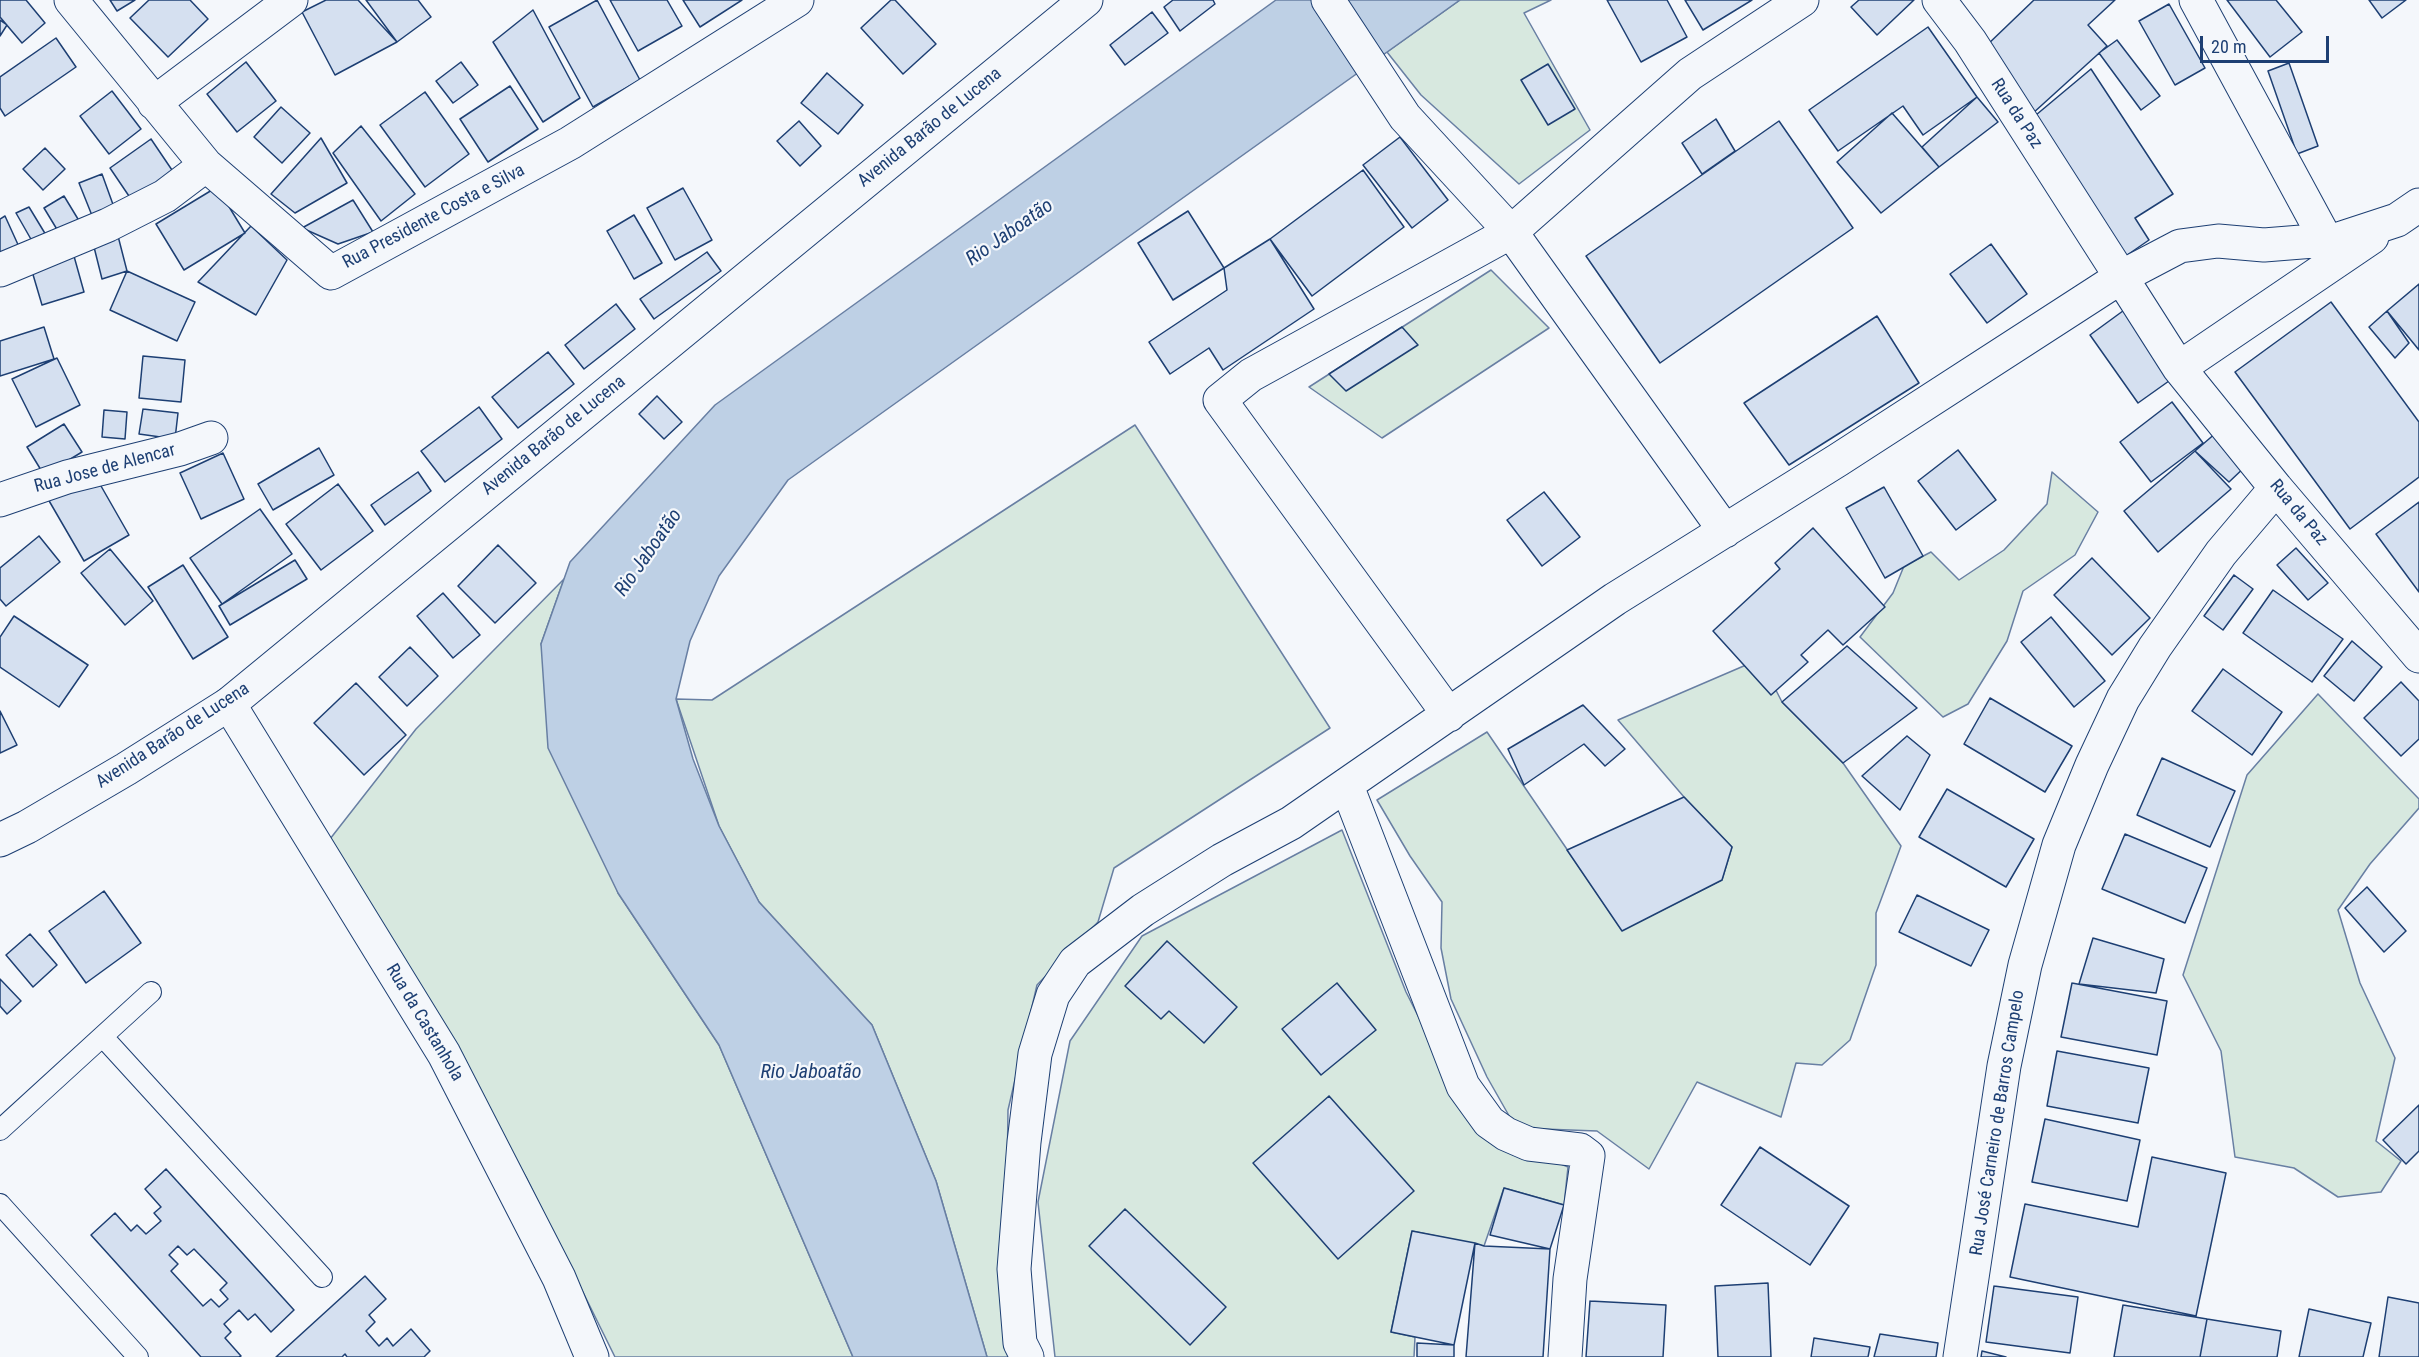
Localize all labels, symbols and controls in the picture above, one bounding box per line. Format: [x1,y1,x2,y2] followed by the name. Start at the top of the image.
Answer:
[2203,24,2332,62] scale bar
[2211,36,2246,57] text: 20 m
[854,63,1006,193] street label: Avenida Barão de Lucena
[1985,75,2047,153] street label: Rua da Paz
[339,160,529,274] street label: Rua Presidente Costa e Silva
[962,194,1058,272] water label: Rio Jaboatão
[478,371,630,501] street label: Avenida Barão de Lucena
[32,440,178,498] street label: Rua Jose de Alencar
[2264,476,2332,550] street label: Rua da Paz
[610,505,688,601] water label: Rio Jaboatão
[92,678,254,794] street label: Avenida Barão de Lucena
[381,960,467,1086] street label: Rua da Castanhola
[1966,989,2030,1257] street label: Rua José Carneiro de Barros Campelo
[760,1061,862,1085] water label: Rio Jaboatão

